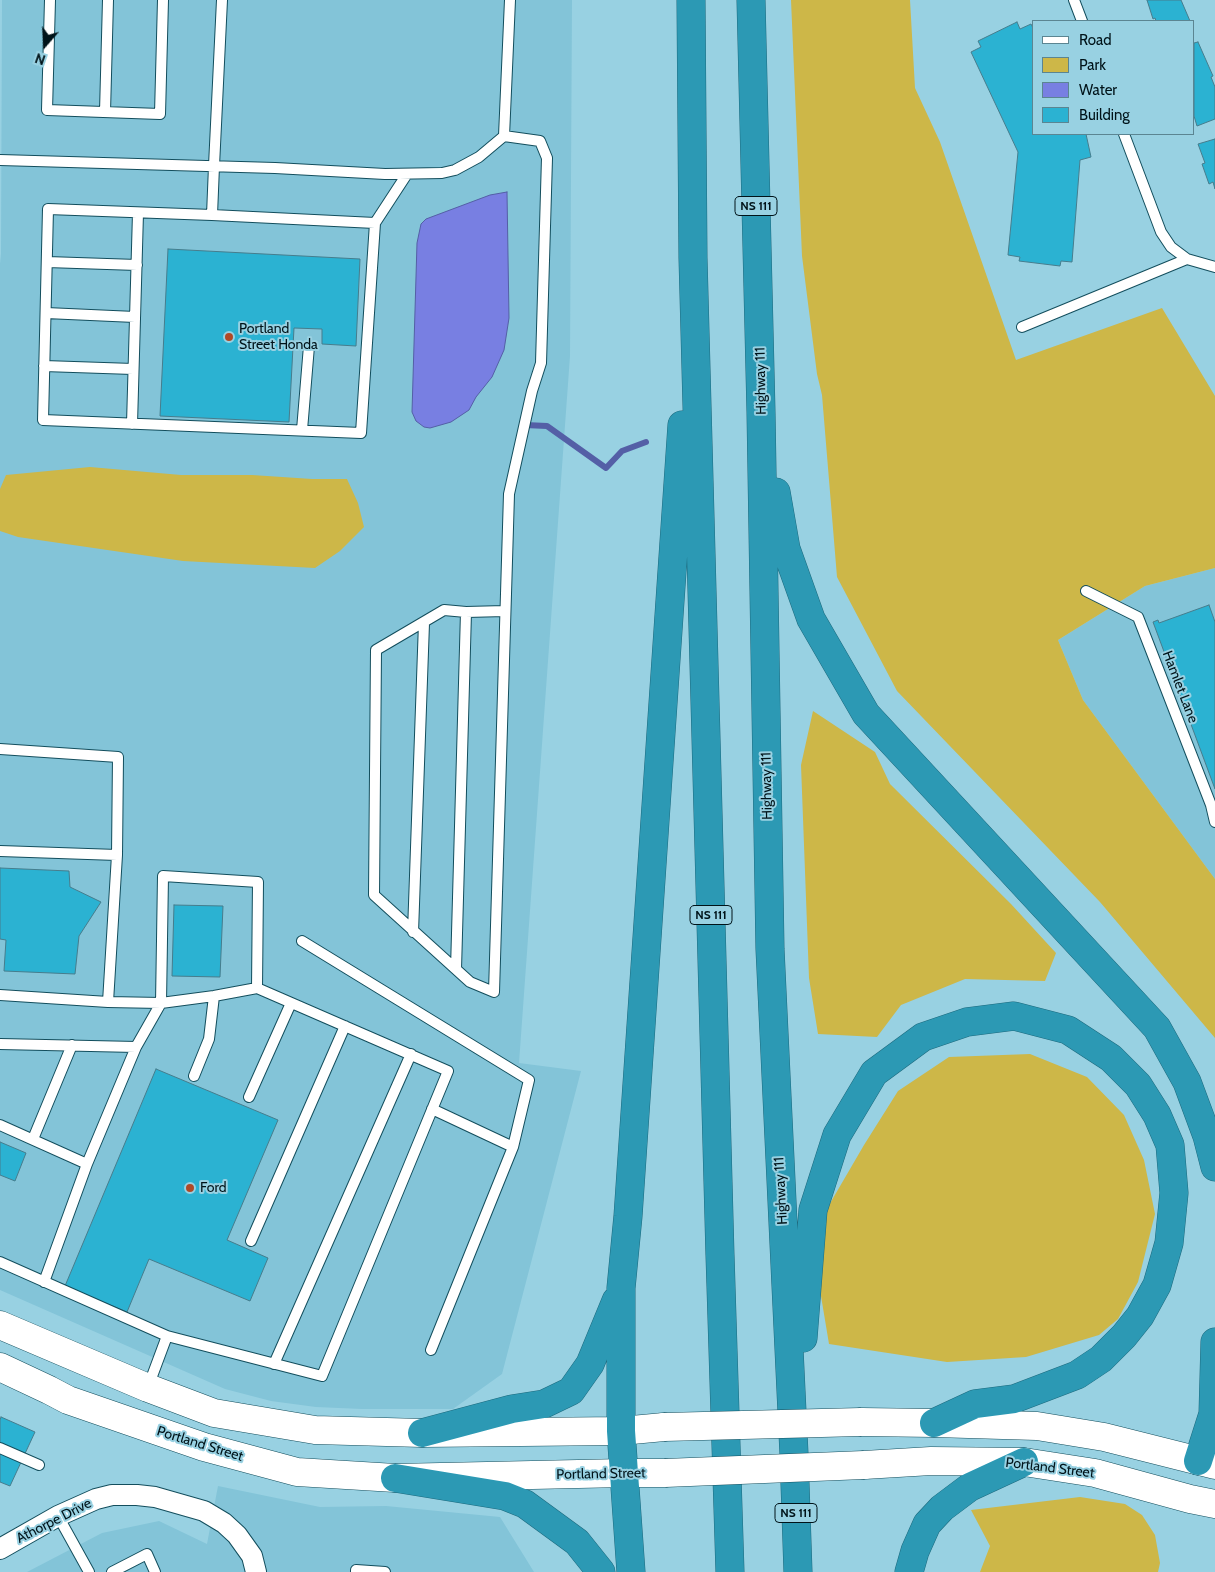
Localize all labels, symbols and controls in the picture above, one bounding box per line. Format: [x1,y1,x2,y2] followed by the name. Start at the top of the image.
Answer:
[20,20,70,70] north arrow
[1032,20,1195,135] legend
[1079,31,1112,49] text: Road
[33,49,48,69] text: N
[1079,56,1106,74] text: Park
[1079,81,1117,99] text: Water
[1079,106,1130,124] text: Building
[735,197,777,216] road number: NS 111
[239,321,318,354] place label: Portland Street Honda
[223,331,235,343] marker: Portland Street Honda
[752,347,770,415] street label: Highway 111
[1159,649,1201,725] street label: Hamlet Lane
[758,752,776,820] street label: Highway 111
[690,906,732,924] road number: NS 111
[771,1157,791,1225] street label: Highway 111
[200,1180,226,1196] place label: Ford
[184,1182,196,1194] marker: Ford
[155,1423,245,1465] street label: Portland Street
[1005,1454,1095,1482] street label: Portland Street
[556,1465,646,1483] street label: Portland Street
[14,1495,94,1547] street label: Athorpe Drive
[775,1504,817,1522] road number: NS 111

